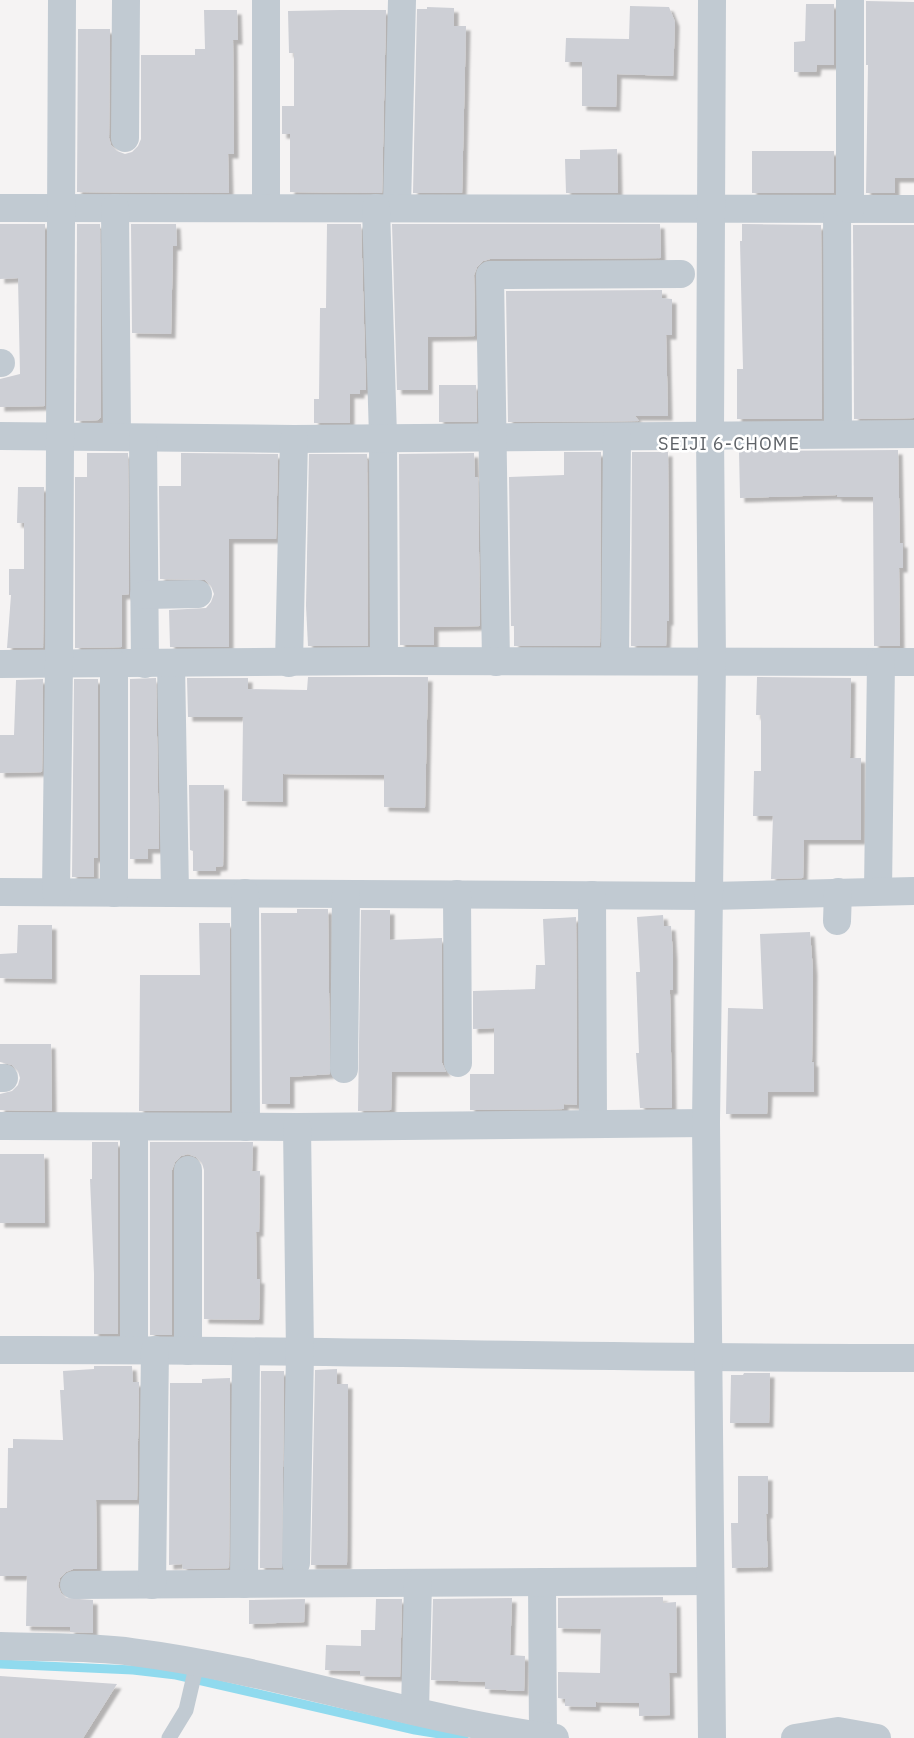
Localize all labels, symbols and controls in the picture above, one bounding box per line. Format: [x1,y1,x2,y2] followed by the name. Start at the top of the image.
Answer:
[658,432,800,455] district label: SEIJI 6-CHOME

